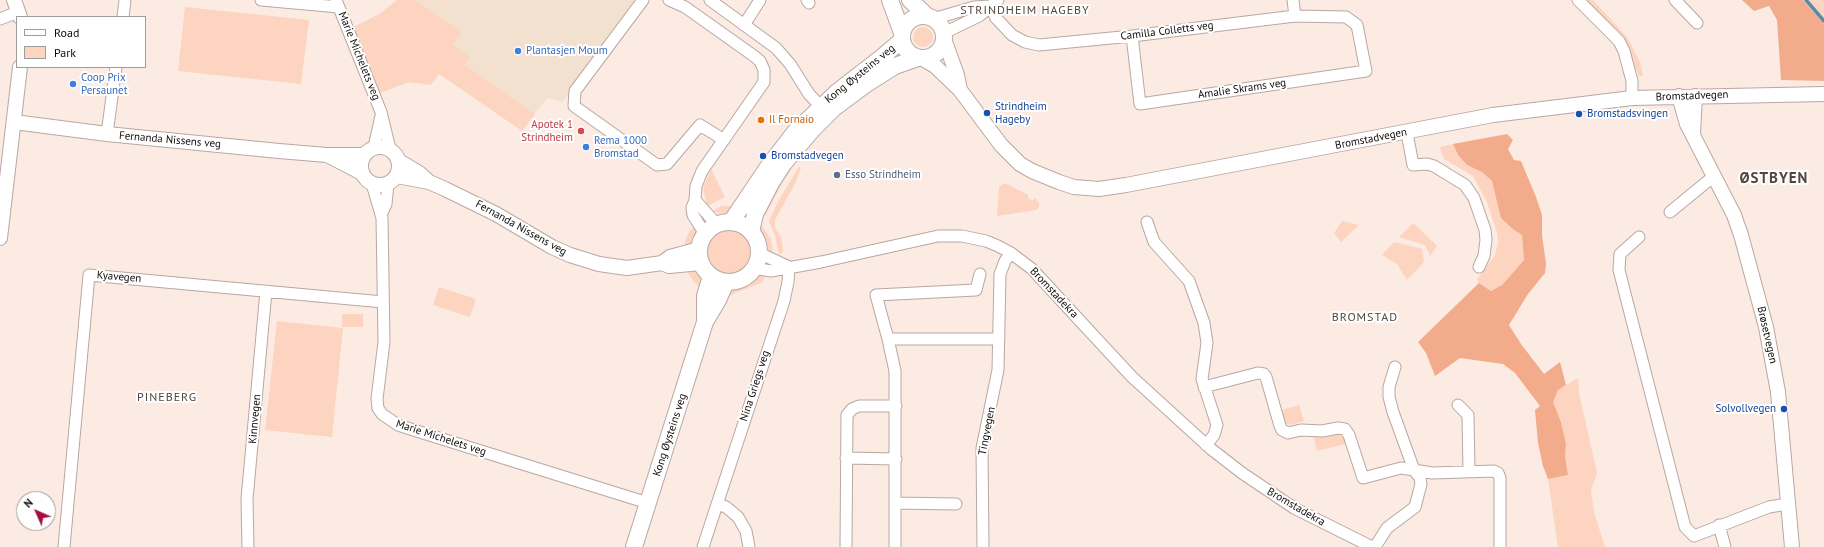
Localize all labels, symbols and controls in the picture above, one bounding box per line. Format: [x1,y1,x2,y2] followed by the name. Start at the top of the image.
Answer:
[960,4,1090,18] district label: STRINDHEIM HAGEBY
[335,10,383,102] street label: Marie Michelets veg
[16,16,146,68] legend
[1120,19,1214,43] street label: Camilla Colletts veg
[54,25,79,40] text: Road
[822,42,898,106] street label: Kong Øysteins veg
[526,44,608,58] place label: Plantasjen Moum
[54,45,76,60] text: Park
[513,46,523,56] marker: Plantasjen Moum
[81,71,127,97] place label: Coop Prix Persaunet
[1197,76,1287,102] street label: Amalie Skrams veg
[68,79,78,89] marker: Coop Prix Persaunet
[1655,88,1729,104] street label: Bromstadvegen
[995,100,1047,126] place label: Strindheim Hageby
[1587,107,1668,121] place label: Bromstadsvingen
[982,108,992,118] marker: Strindheim Hageby
[1574,109,1584,119] marker: Bromstadsvingen
[769,113,814,127] place label: Il Fornaio
[756,115,766,125] marker: Il Fornaio
[521,118,573,144] place label: Apotek 1 Strindheim
[576,126,586,136] marker: Apotek 1 Strindheim
[1334,126,1408,152] street label: Bromstadvegen
[119,129,221,151] street label: Fernanda Nissens veg
[594,134,647,160] place label: Rema 1000 Bromstad
[581,142,591,152] marker: Rema 1000 Bromstad
[771,149,844,163] place label: Bromstadvegen
[758,151,768,161] marker: Bromstadvegen
[845,168,921,182] place label: Esso Strindheim
[832,170,842,180] marker: Esso Strindheim
[1740,170,1808,188] district label: ØSTBYEN
[473,197,569,259] street label: Fernanda Nissens veg
[1027,265,1081,321] street label: Bromstadekra
[96,268,142,286] street label: Kyavegen
[1754,305,1780,365] street label: Brøsetvegen
[1332,311,1398,325] district label: BROMSTAD
[737,349,773,423] street label: Nina Griegs veg
[137,391,197,405] district label: PINEBERG
[650,392,690,478] street label: Kong Øysteins veg
[246,394,264,444] street label: Kinnvegen
[1715,402,1776,416] place label: Solvollvegen
[1779,404,1789,414] marker: Solvollvegen
[976,406,998,456] street label: Tingvegen
[394,417,488,459] street label: Marie Michelets veg
[1265,485,1327,529] street label: Bromstadekra
[16,491,56,531] north arrow
[21,496,36,511] text: N

